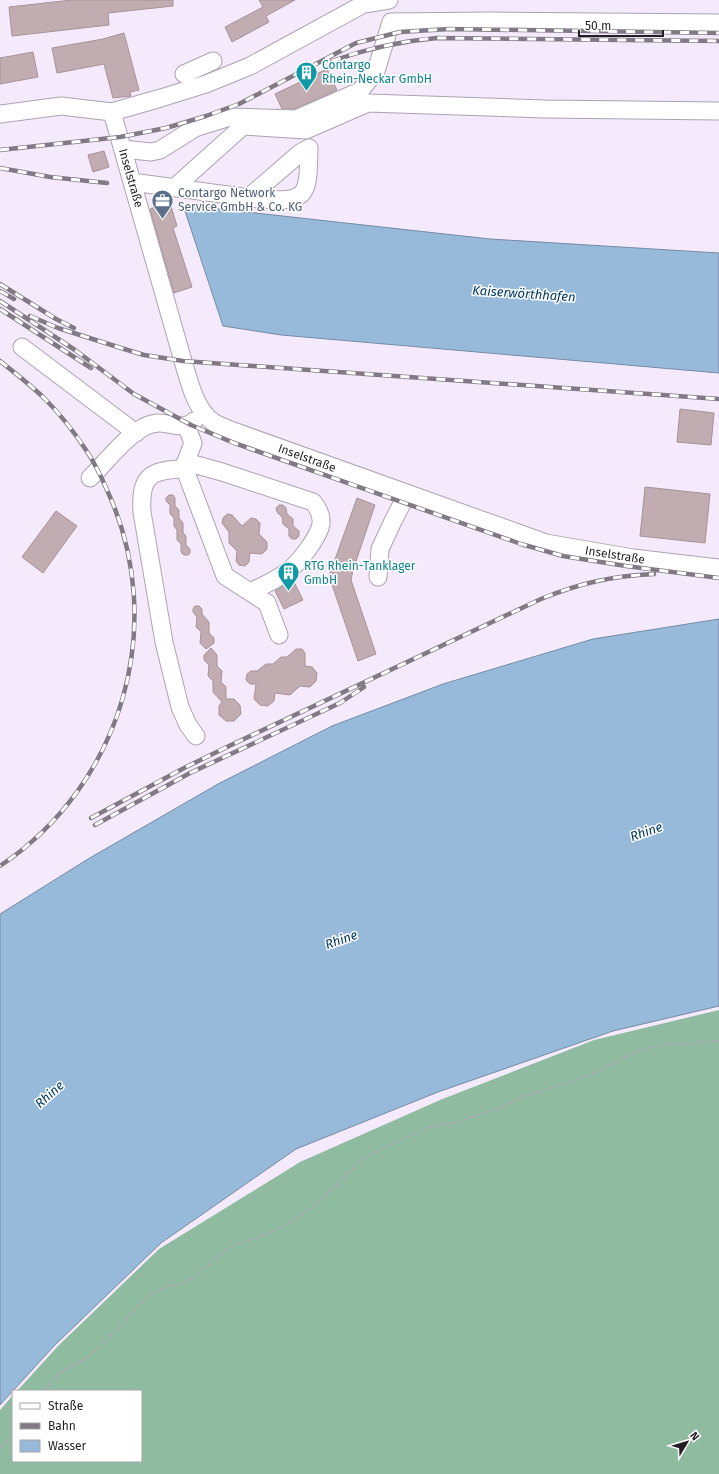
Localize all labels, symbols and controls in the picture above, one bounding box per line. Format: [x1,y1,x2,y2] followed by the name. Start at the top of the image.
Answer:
[579,12,663,38] scale bar
[585,19,611,33] text: 50 m
[322,58,432,86] place label: Contargo Rhein-Neckar GmbH
[293,59,319,92] building icon: Contargo Rhein-Neckar GmbH
[116,147,146,209] street label: Inselstraße
[178,186,302,214] place label: Contargo Network Service GmbH & Co. KG
[149,187,175,220] office icon: Contargo Network Service GmbH & Co. KG
[472,282,576,305] water label: Kaiserwörthhafen
[276,441,338,475] street label: Inselstraße
[584,543,646,567] street label: Inselstraße
[304,559,416,587] place label: RTG Rhein-Tanklager GmbH
[275,560,301,593] building icon: RTG Rhein-Tanklager GmbH
[628,819,665,844] water label: Rhine
[323,927,360,952] water label: Rhine
[32,1077,67,1111] water label: Rhine
[12,1390,142,1462] legend
[48,1399,83,1413] text: Straße
[48,1419,76,1433] text: Bahn
[667,1422,707,1462] north arrow
[687,1429,702,1443] text: N
[48,1439,87,1453] text: Wasser

